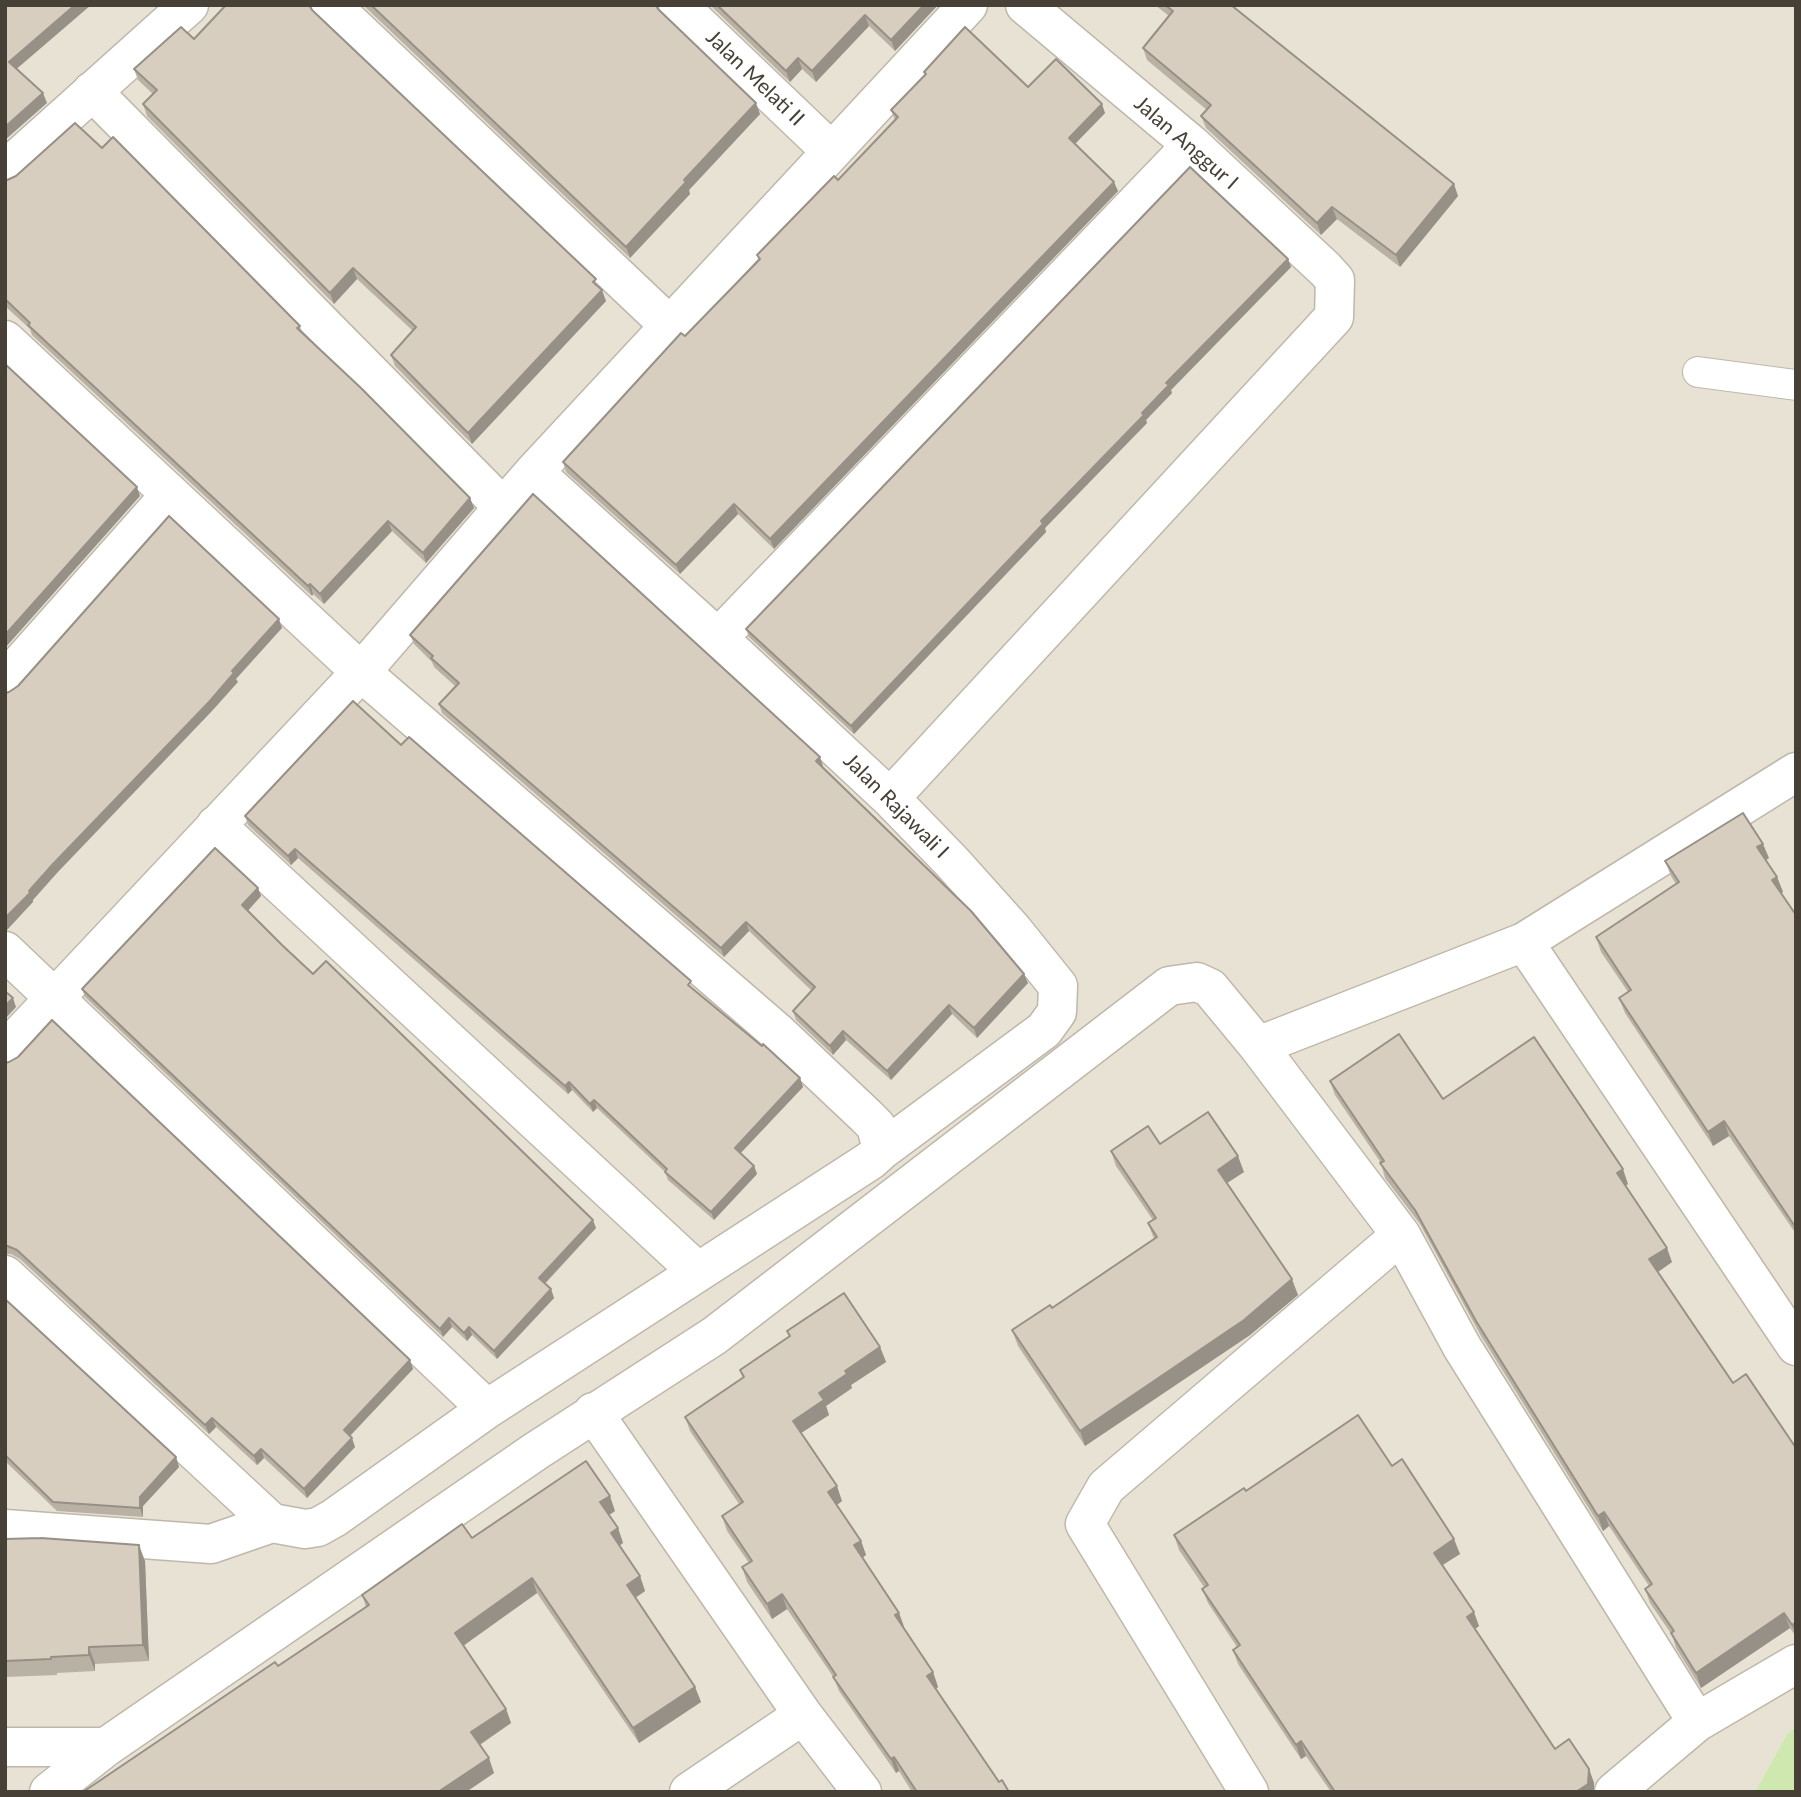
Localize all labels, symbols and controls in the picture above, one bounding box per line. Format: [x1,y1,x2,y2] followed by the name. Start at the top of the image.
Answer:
[701,25,809,131] street label: Jalan Melati II
[1129,91,1243,195] street label: Jalan Anggur I
[838,748,954,864] street label: Jalan Rajawali I

